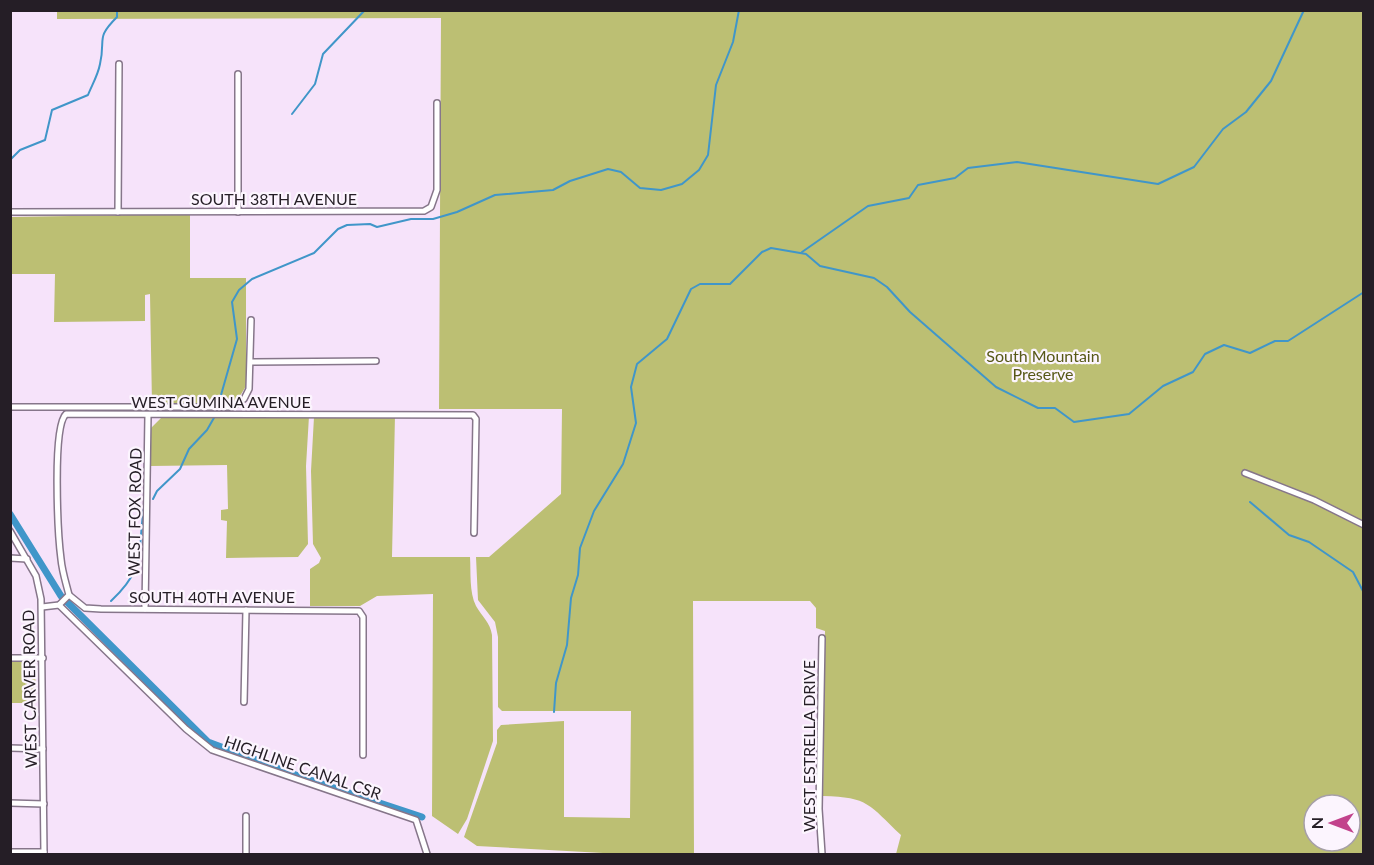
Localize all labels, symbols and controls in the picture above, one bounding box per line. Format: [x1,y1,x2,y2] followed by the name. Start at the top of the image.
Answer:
[191,189,357,208] street label: SOUTH 38TH AVENUE
[986,346,1100,383] park label: South Mountain Preserve
[131,392,311,411] street label: WEST GUMINA AVENUE
[123,447,145,577] street label: WEST FOX ROAD
[129,587,295,606] street label: SOUTH 40TH AVENUE
[18,610,40,768] street label: WEST CARVER ROAD
[799,660,818,832] street label: WEST ESTRELLA DRIVE
[222,731,384,803] street label: HIGHLINE CANAL CSR
[1302,793,1362,853] north arrow
[1307,817,1326,829] text: N

